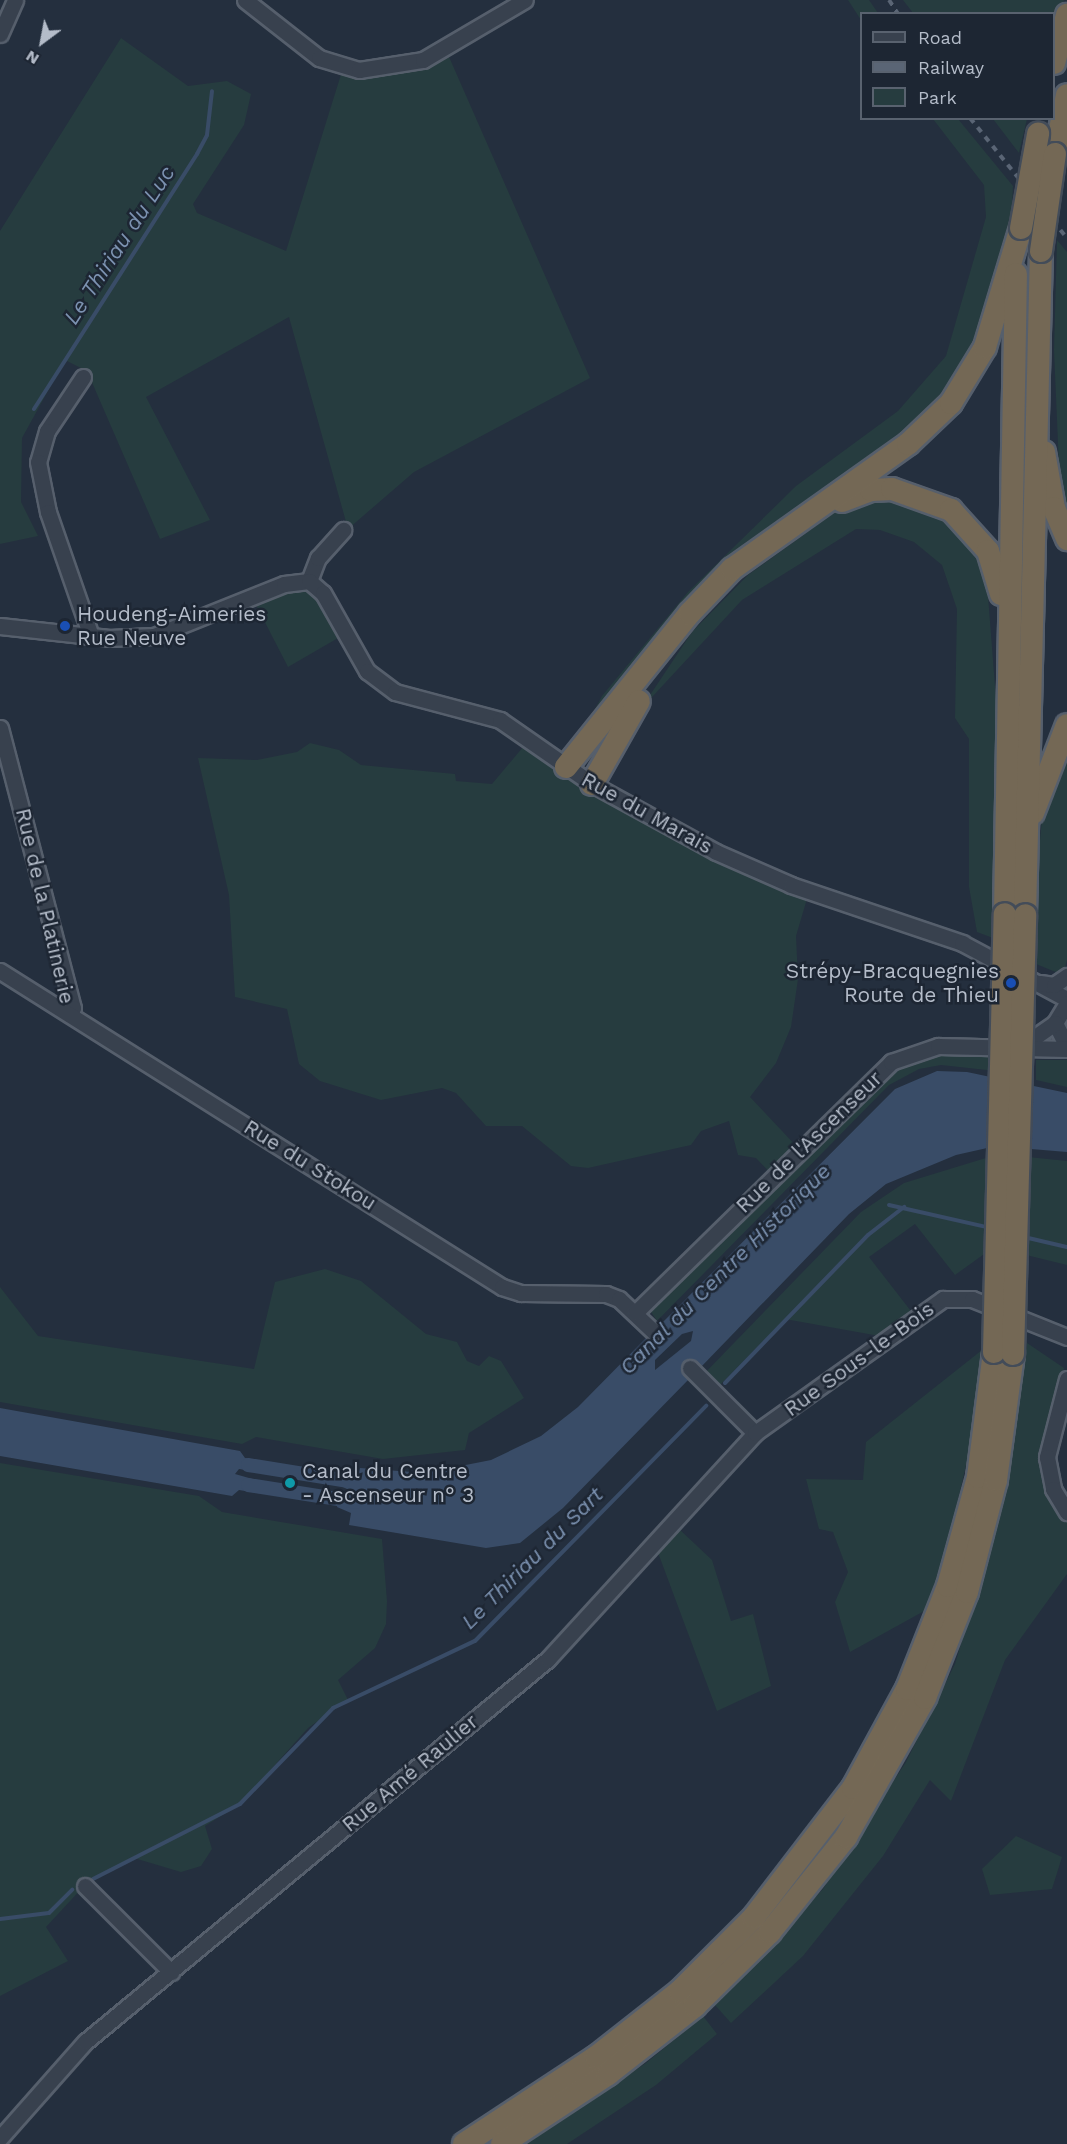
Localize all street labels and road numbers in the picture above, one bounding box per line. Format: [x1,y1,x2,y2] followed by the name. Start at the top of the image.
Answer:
[577,767,717,859] street label: Rue du Marais
[10,806,80,1006] street label: Rue de la Platinerie
[731,1066,887,1218] street label: Rue de l'Ascenseur
[239,1114,381,1216] street label: Rue du Stokou
[779,1296,939,1422] street label: Rue Sous-le-Bois
[337,1709,483,1837] street label: Rue Amé Raulier

